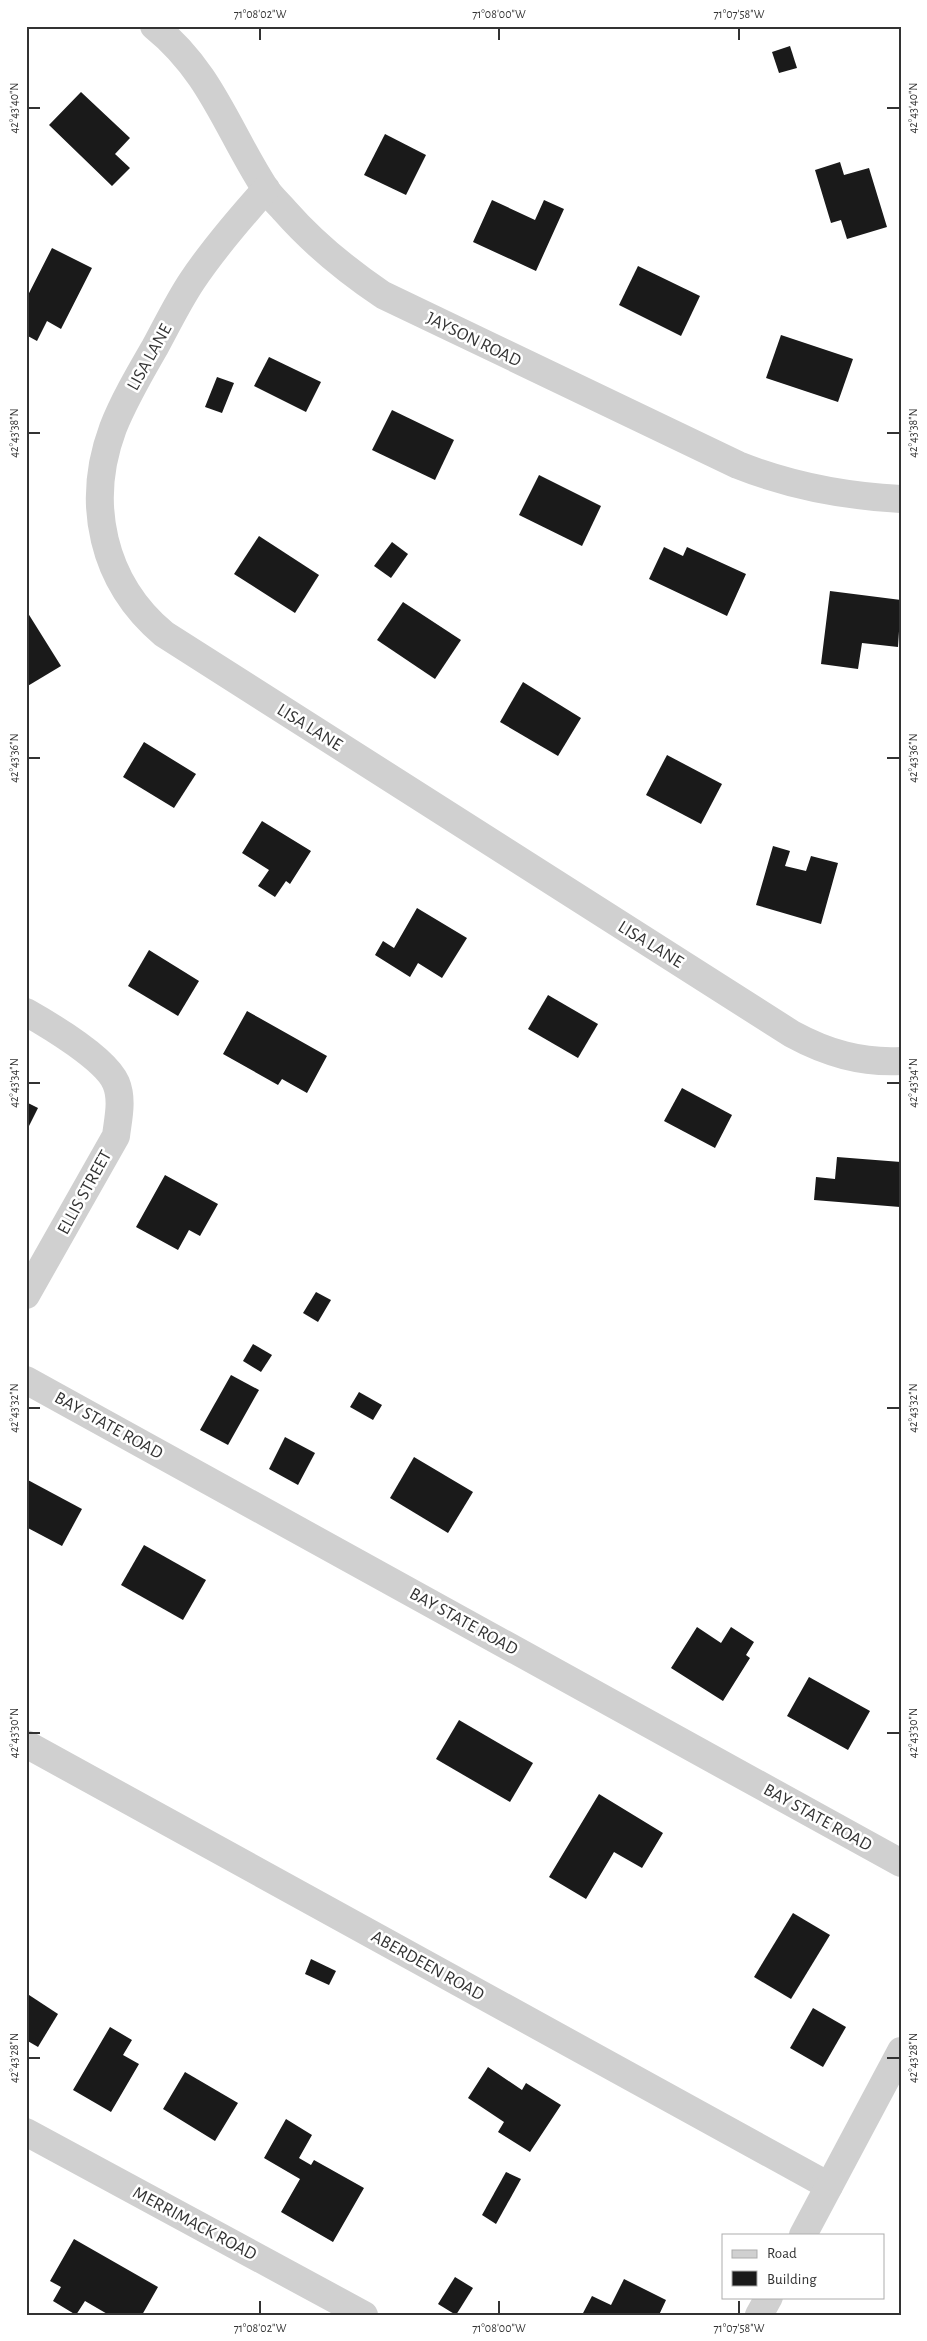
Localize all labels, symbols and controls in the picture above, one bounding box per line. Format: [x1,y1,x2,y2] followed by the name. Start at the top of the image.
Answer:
[234,8,287,20] text: 71°08'02"W
[472,8,526,20] text: 71°08'00"W
[714,8,765,20] text: 71°07'58"W
[8,82,20,134] text: 42°43'40"N
[907,82,919,134] text: 42°43'40"N
[423,309,524,371] street label: JAYSON ROAD
[124,321,176,394] street label: LISA LANE
[8,408,20,458] text: 42°43'38"N
[907,408,919,458] text: 42°43'38"N
[274,701,345,755] street label: LISA LANE
[8,733,20,783] text: 42°43'36"N
[907,733,919,783] text: 42°43'36"N
[615,918,686,972] street label: LISA LANE
[8,1058,20,1108] text: 42°43'34"N
[907,1058,919,1108] text: 42°43'34"N
[54,1147,115,1238] street label: ELLIS STREET
[8,1383,20,1433] text: 42°43'32"N
[907,1383,919,1433] text: 42°43'32"N
[51,1389,166,1463] street label: BAY STATE ROAD
[406,1585,521,1659] street label: BAY STATE ROAD
[8,1708,20,1758] text: 42°43'30"N
[907,1708,919,1758] text: 42°43'30"N
[760,1781,875,1855] street label: BAY STATE ROAD
[368,1927,487,2004] street label: ABERDEEN ROAD
[8,2033,20,2083] text: 42°43'28"N
[907,2033,919,2083] text: 42°43'28"N
[130,2184,259,2264] street label: MERRIMACK ROAD
[722,2234,884,2298] legend
[767,2246,797,2261] text: Road
[767,2272,817,2287] text: Building
[234,2322,287,2334] text: 71°08'02"W
[472,2322,526,2334] text: 71°08'00"W
[714,2322,765,2334] text: 71°07'58"W

